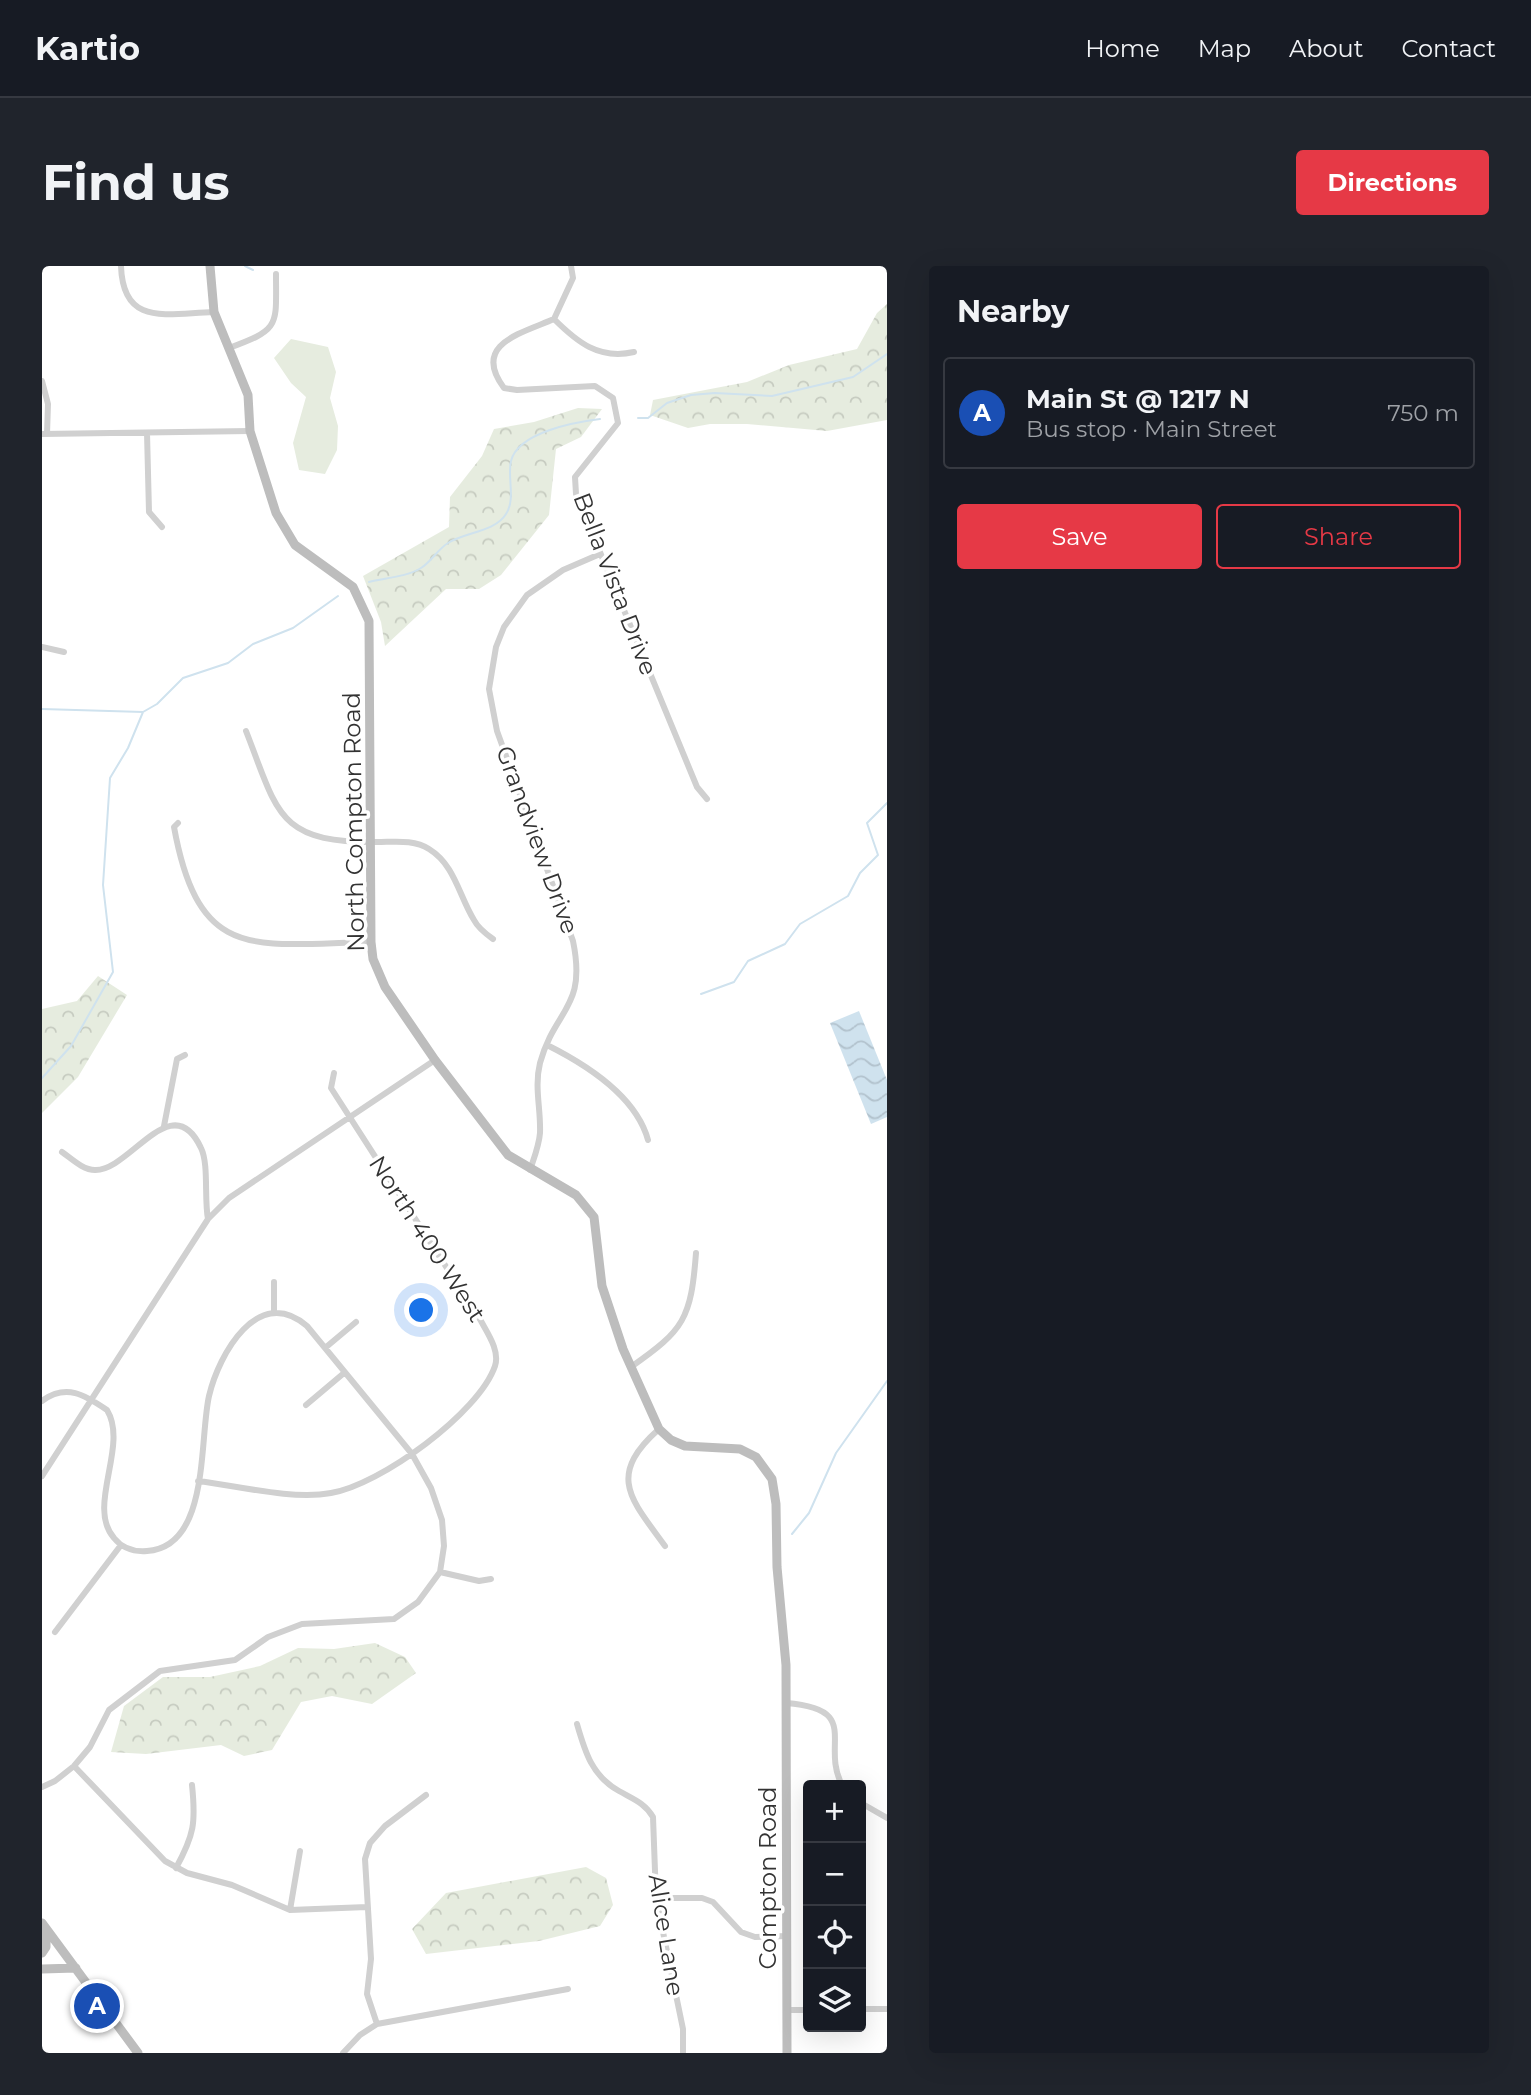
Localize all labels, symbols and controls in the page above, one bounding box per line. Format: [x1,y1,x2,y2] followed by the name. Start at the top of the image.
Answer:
[35,28,140,68] text: Kartio
[1085,34,1160,63] text: Home
[1198,34,1251,63] text: Map
[1289,34,1363,63] text: About
[1401,34,1496,63] text: Contact
[1296,150,1489,215] button: Directions
[42,153,230,212] text: Find us
[957,293,1069,330] text: Nearby
[1026,383,1250,415] text: Main St @ 1217 N
[973,399,991,427] text: A
[1387,399,1459,427] text: 750 m
[1026,415,1277,443] text: Bus stop · Main Street
[567,489,664,679] street label: Bella Vista Drive
[957,504,1202,569] button: Save
[1216,504,1461,569] button: Share
[337,692,370,952] street label: North Compton Road
[490,742,585,938] street label: Grandview Drive
[363,1150,492,1327] street label: North 400 West
[404,1293,438,1327] your location
[803,1780,866,2032] map controls
[803,1780,866,1843] button: +
[753,1787,782,1969] street label: Compton Road
[803,1843,866,1906] button: −
[643,1872,690,1998] street label: Alice Lane
[803,1906,866,1969] button: locate
[803,1969,866,2032] button: layers
[74,1980,120,2032] pin: A

